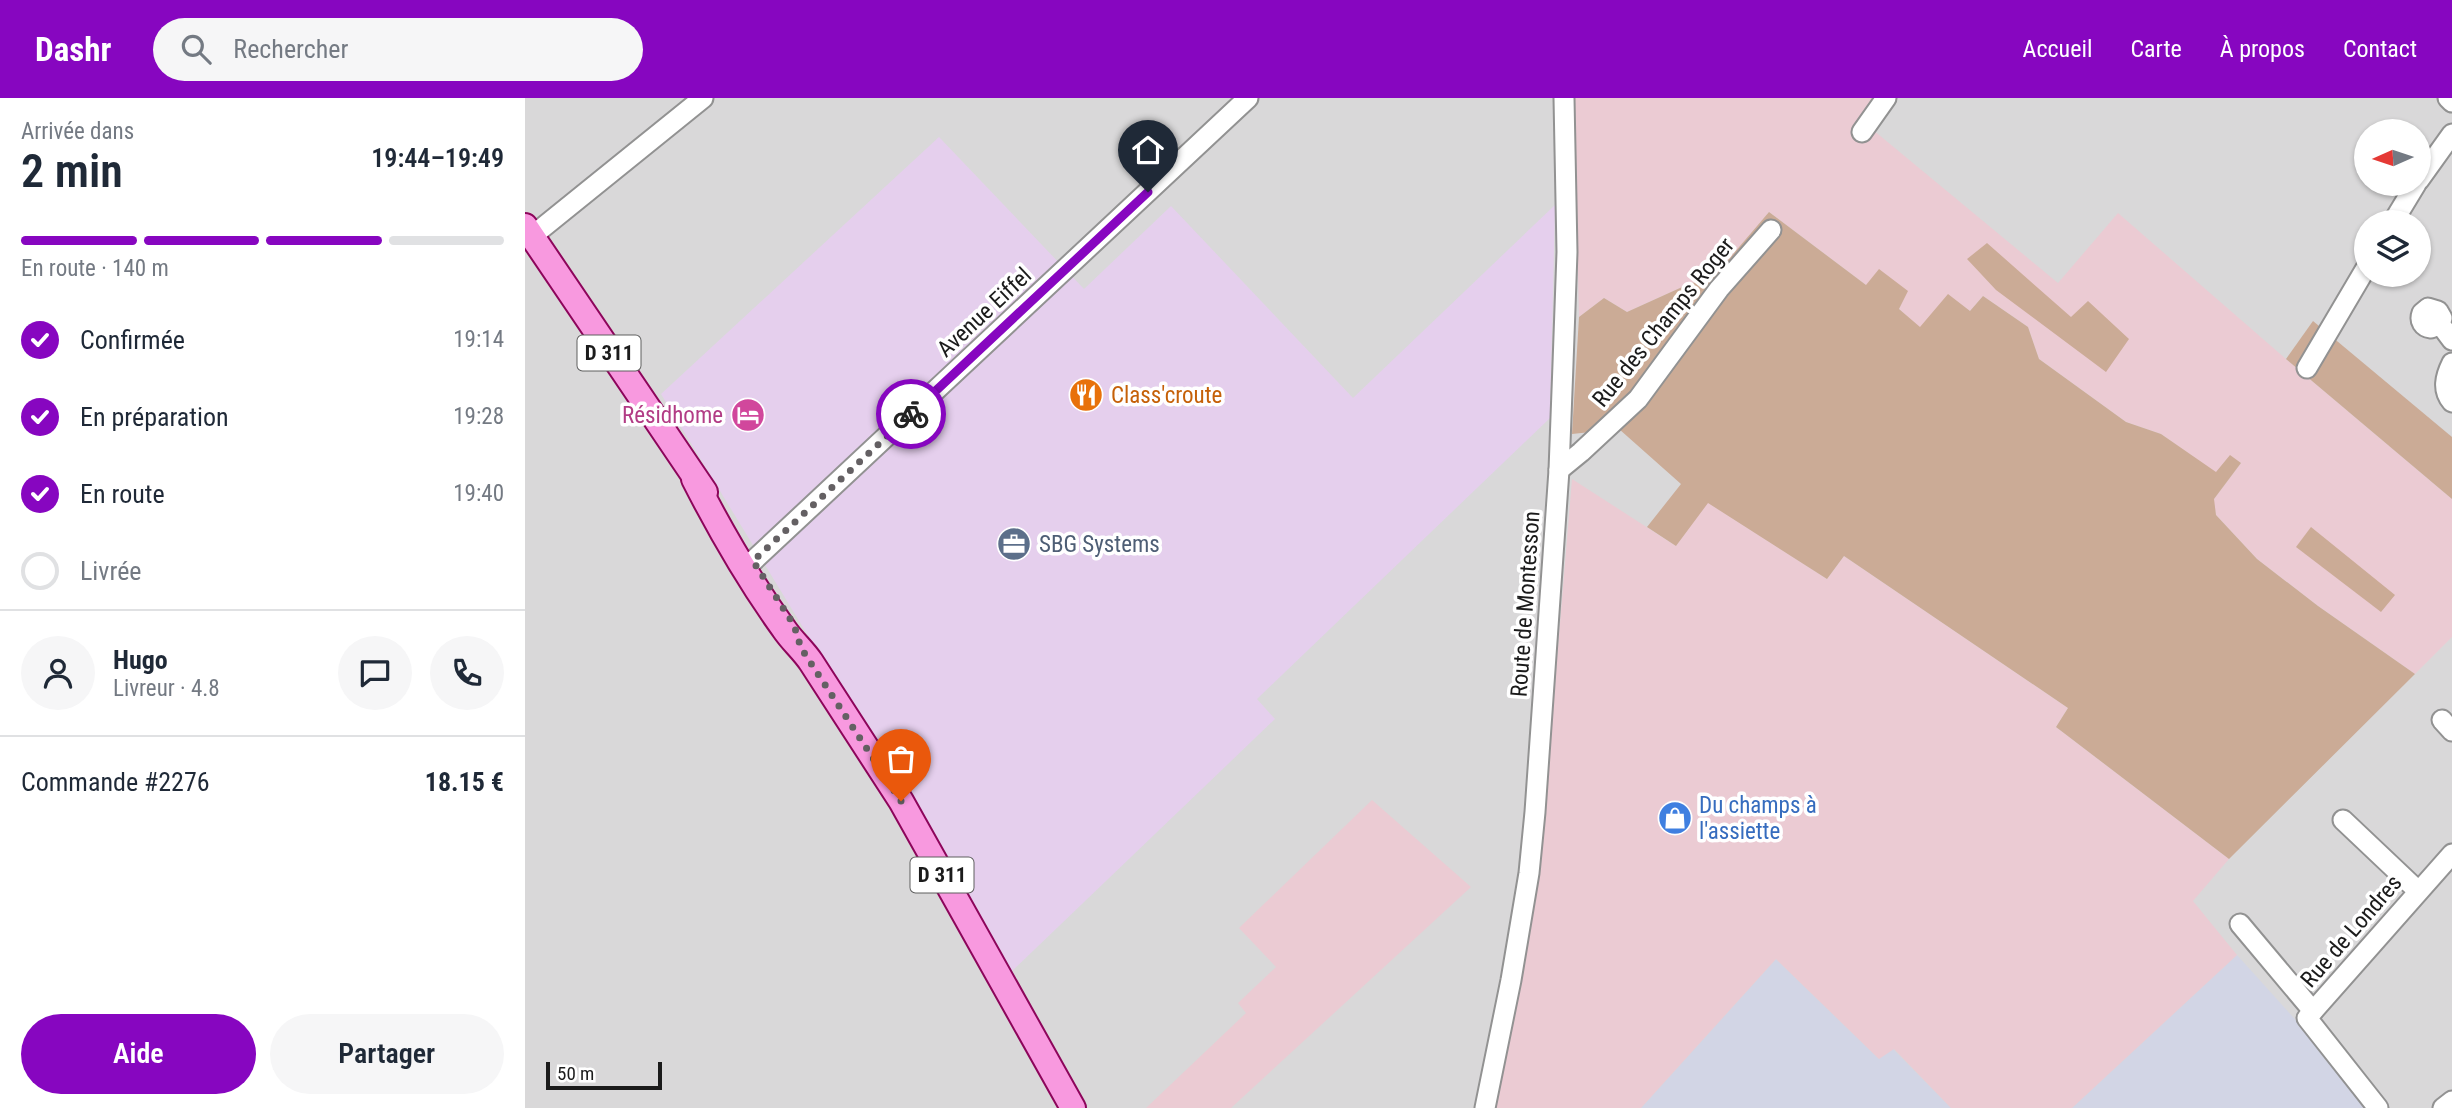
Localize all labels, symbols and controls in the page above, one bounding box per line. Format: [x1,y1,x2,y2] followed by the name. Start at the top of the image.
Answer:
[153,18,643,81] search box
[35,30,111,69] text: Dashr
[177,30,215,68] icon: search
[233,34,348,64] text: Rechercher
[2023,35,2092,63] text: Accueil
[2130,35,2182,63] text: Carte
[2220,35,2305,63] text: À propos
[2343,35,2417,63] text: Contact
[21,118,134,145] text: Arrivée dans
[2354,119,2431,196] north arrow
[2354,119,2431,287] map controls
[1118,120,1178,192] pin
[1129,131,1167,169] icon: home
[371,143,504,173] text: 19:44–19:49
[21,144,123,198] text: 2 min
[2354,210,2431,287] button: layers
[1587,232,1740,412] street label: Rue des Champs Roger
[21,255,169,282] text: En route · 140 m
[932,262,1037,363] street label: Avenue Eiffel
[21,321,59,359] icon: check
[80,325,185,355] text: Confirmée
[453,326,504,353] text: 19:14
[577,336,641,370] road number: D 311
[1067,376,1105,414] restaurant icon: Class'croute
[876,379,946,449] courier
[1111,382,1222,409] place label: Class'croute
[892,395,930,433] icon: bike
[729,396,767,434] hotel icon: Résidhome
[21,398,59,436] icon: check
[80,402,229,432] text: En préparation
[622,402,723,429] place label: Résidhome
[453,403,504,430] text: 19:28
[21,475,59,513] icon: check
[80,479,165,509] text: En route
[453,480,504,507] text: 19:40
[1506,510,1545,698] street label: Route de Montesson
[995,525,1033,563] office icon: SBG Systems
[1039,531,1160,558] place label: SBG Systems
[80,556,142,586] text: Livrée
[21,636,95,710] button: person
[338,636,412,710] button: chat
[430,636,504,710] button: phone
[113,645,168,675] text: Hugo
[113,675,220,702] text: Livreur · 4.8
[871,729,931,801] pin
[882,740,920,778] icon: bag
[21,767,210,797] text: Commande #2276
[425,767,504,797] text: 18.15 €
[1699,792,1817,845] place label: Du champs à l'assiette
[1656,799,1694,837] shop icon: Du champs à l'assiette
[911,858,973,892] road number: D 311
[2295,870,2407,993] street label: Rue de Londres
[21,1014,256,1094] button: Aide
[270,1014,504,1094] button: Partager
[546,1059,661,1091] scale bar
[557,1062,594,1085] text: 50 m

